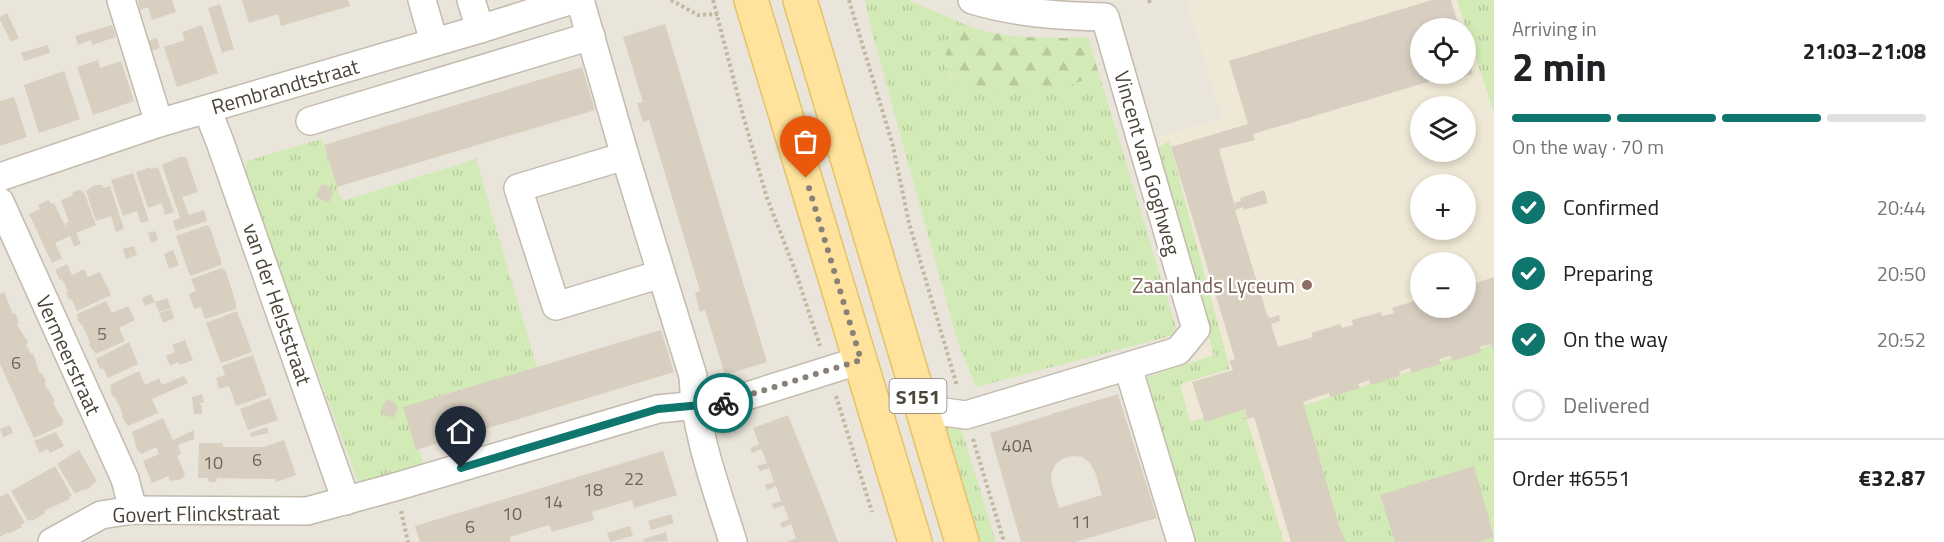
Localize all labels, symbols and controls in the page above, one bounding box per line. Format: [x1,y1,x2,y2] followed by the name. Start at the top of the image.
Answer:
[1512,13,1597,44] text: Arriving in
[1410,18,1476,318] map controls
[1410,18,1476,84] button: locate
[1803,34,1926,68] text: 21:03–21:08
[1512,37,1607,96] text: 2 min
[207,49,363,122] street label: Rembrandtstraat
[1106,67,1190,259] street label: Vincent van Goghweg
[1410,96,1476,162] button: layers
[780,116,831,178] pin
[789,125,822,158] icon: bag
[1512,131,1664,162] text: On the way · 70 m
[1410,174,1476,240] button: +
[1563,190,1659,224] text: Confirmed
[1512,191,1545,224] icon: check
[1877,192,1926,223] text: 20:44
[235,219,321,390] street label: van der Helststraat
[1410,252,1476,318] button: −
[1563,256,1653,290] text: Preparing
[1512,257,1545,290] icon: check
[1877,258,1926,289] text: 20:50
[1132,269,1295,301] place label: Zaanlands Lyceum
[1300,278,1314,292] marker: Zaanlands Lyceum
[28,290,110,421] street label: Vermeerstraat
[97,320,107,347] house number: 5
[1563,322,1668,356] text: On the way
[1512,323,1545,356] icon: check
[1877,324,1926,355] text: 20:52
[11,349,21,376] house number: 6
[693,373,753,433] courier
[890,379,946,413] road number: S151
[707,387,740,420] icon: bike
[1563,388,1650,422] text: Delivered
[435,406,486,468] pin
[444,415,477,448] icon: home
[1002,432,1033,459] house number: 40A
[252,446,262,473] house number: 6
[203,449,223,476] house number: 10
[1512,461,1631,495] text: Order #6551
[1859,461,1926,495] text: €32.87
[624,465,644,492] house number: 22
[583,476,603,503] house number: 18
[543,488,563,515] house number: 14
[112,496,281,530] street label: Govert Flinckstraat
[502,500,522,527] house number: 10
[1071,508,1091,535] house number: 11
[465,513,475,540] house number: 6

